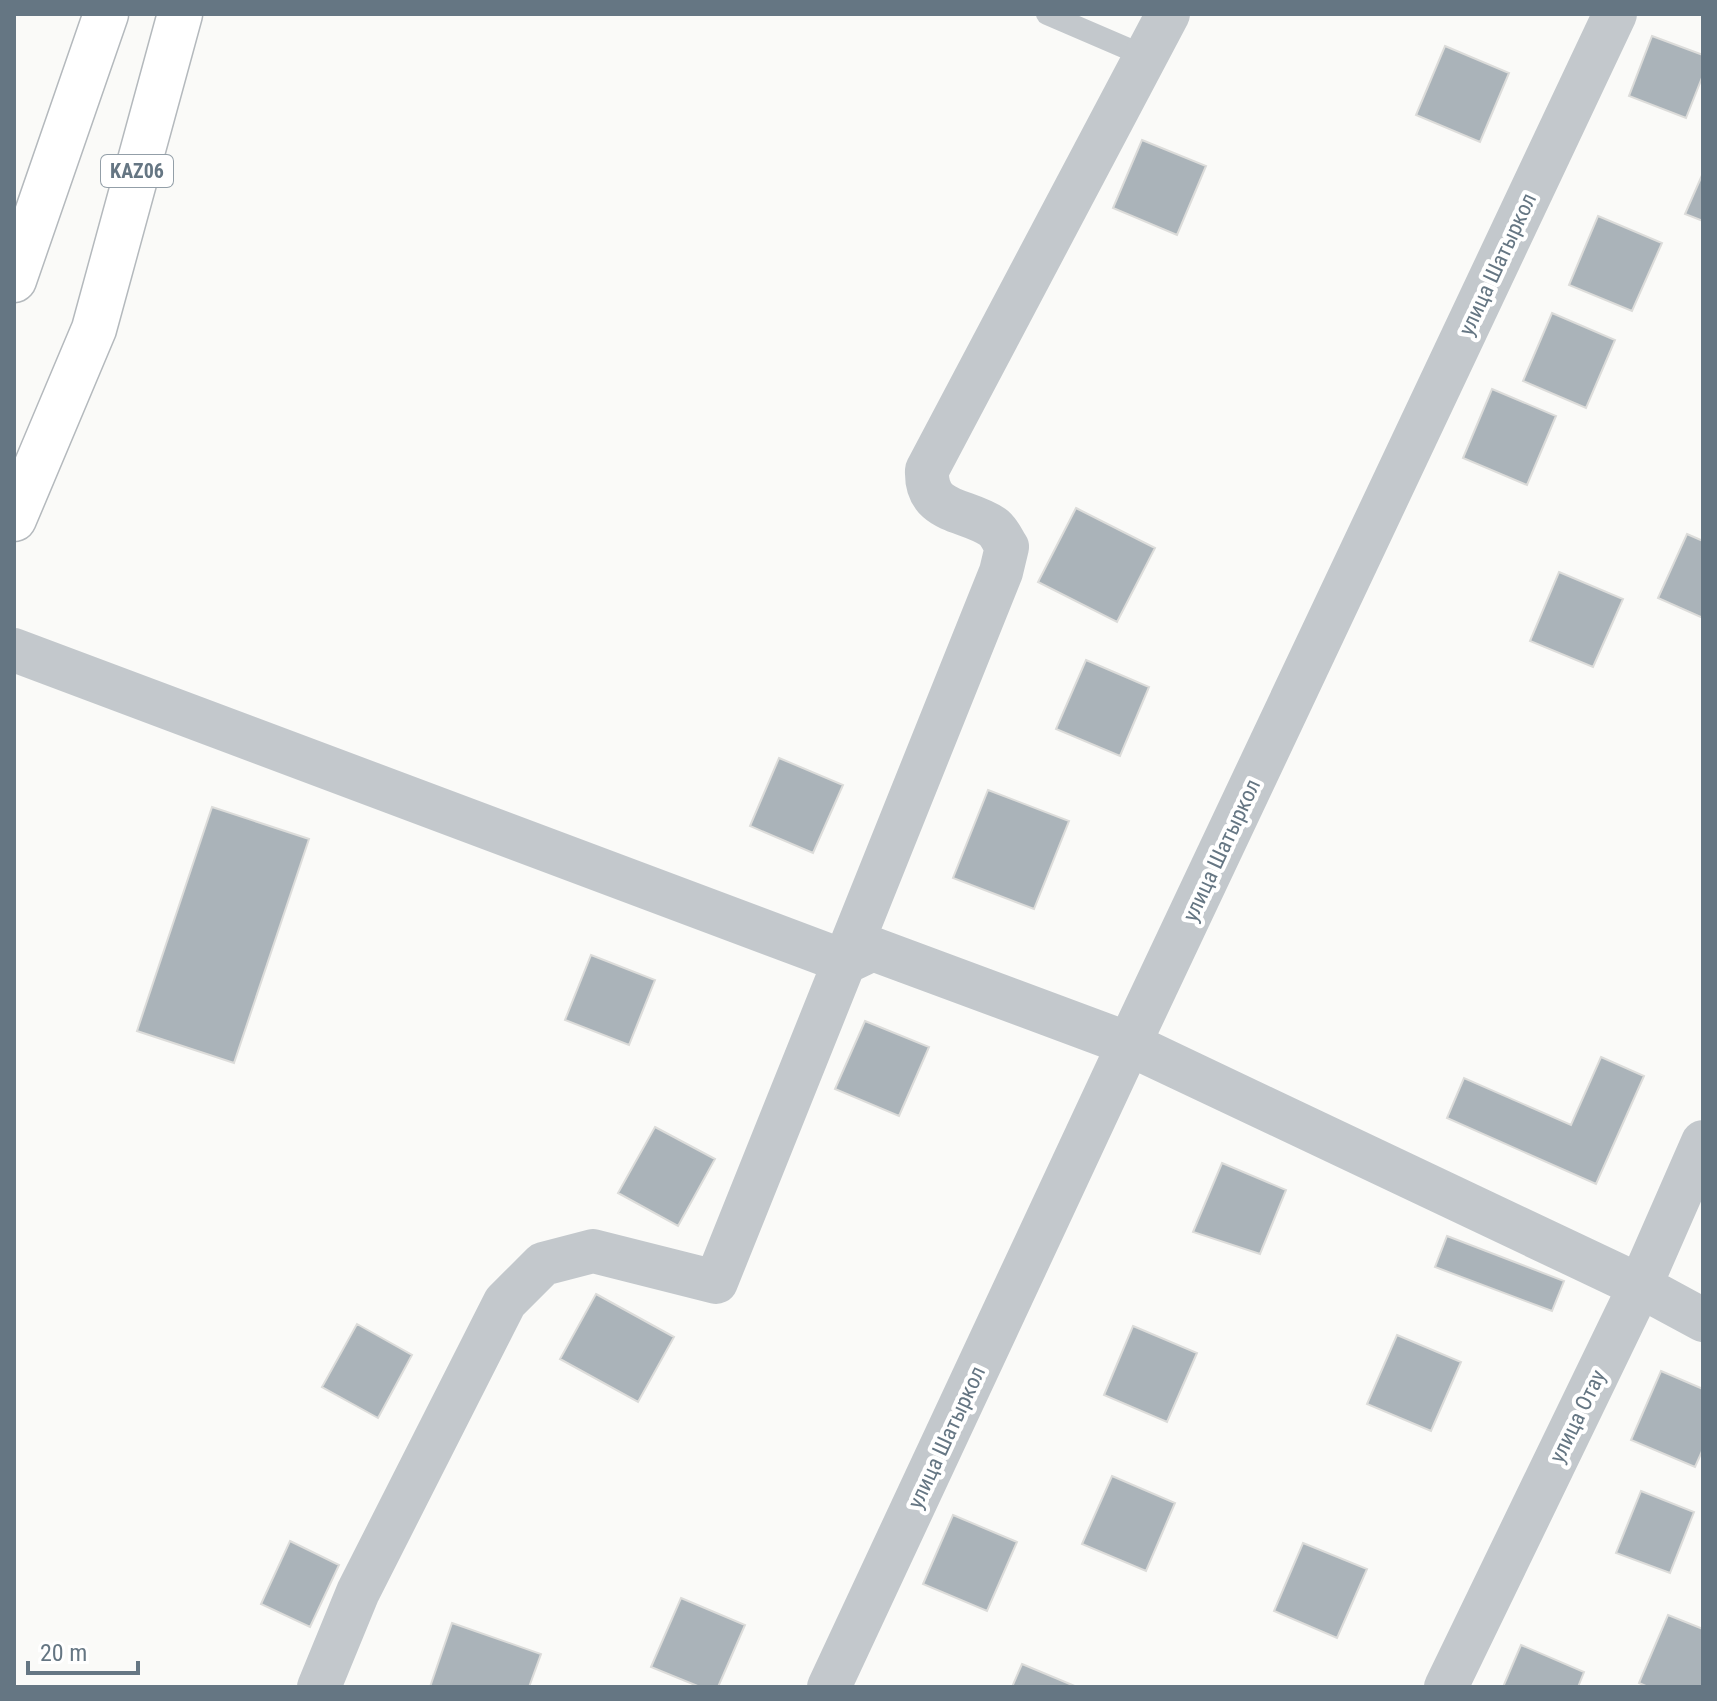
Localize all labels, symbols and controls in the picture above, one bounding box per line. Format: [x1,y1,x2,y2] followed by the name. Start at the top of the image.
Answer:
[101,155,173,187] road number: KАZ06
[1454,189,1541,339] street label: улица Шатыркол
[1178,775,1265,925] street label: улица Шатыркол
[903,1362,990,1512] street label: улица Шатыркол
[1544,1366,1611,1467] street label: улица Отау
[28,1625,138,1675] scale bar
[40,1639,87,1667] text: 20 m

